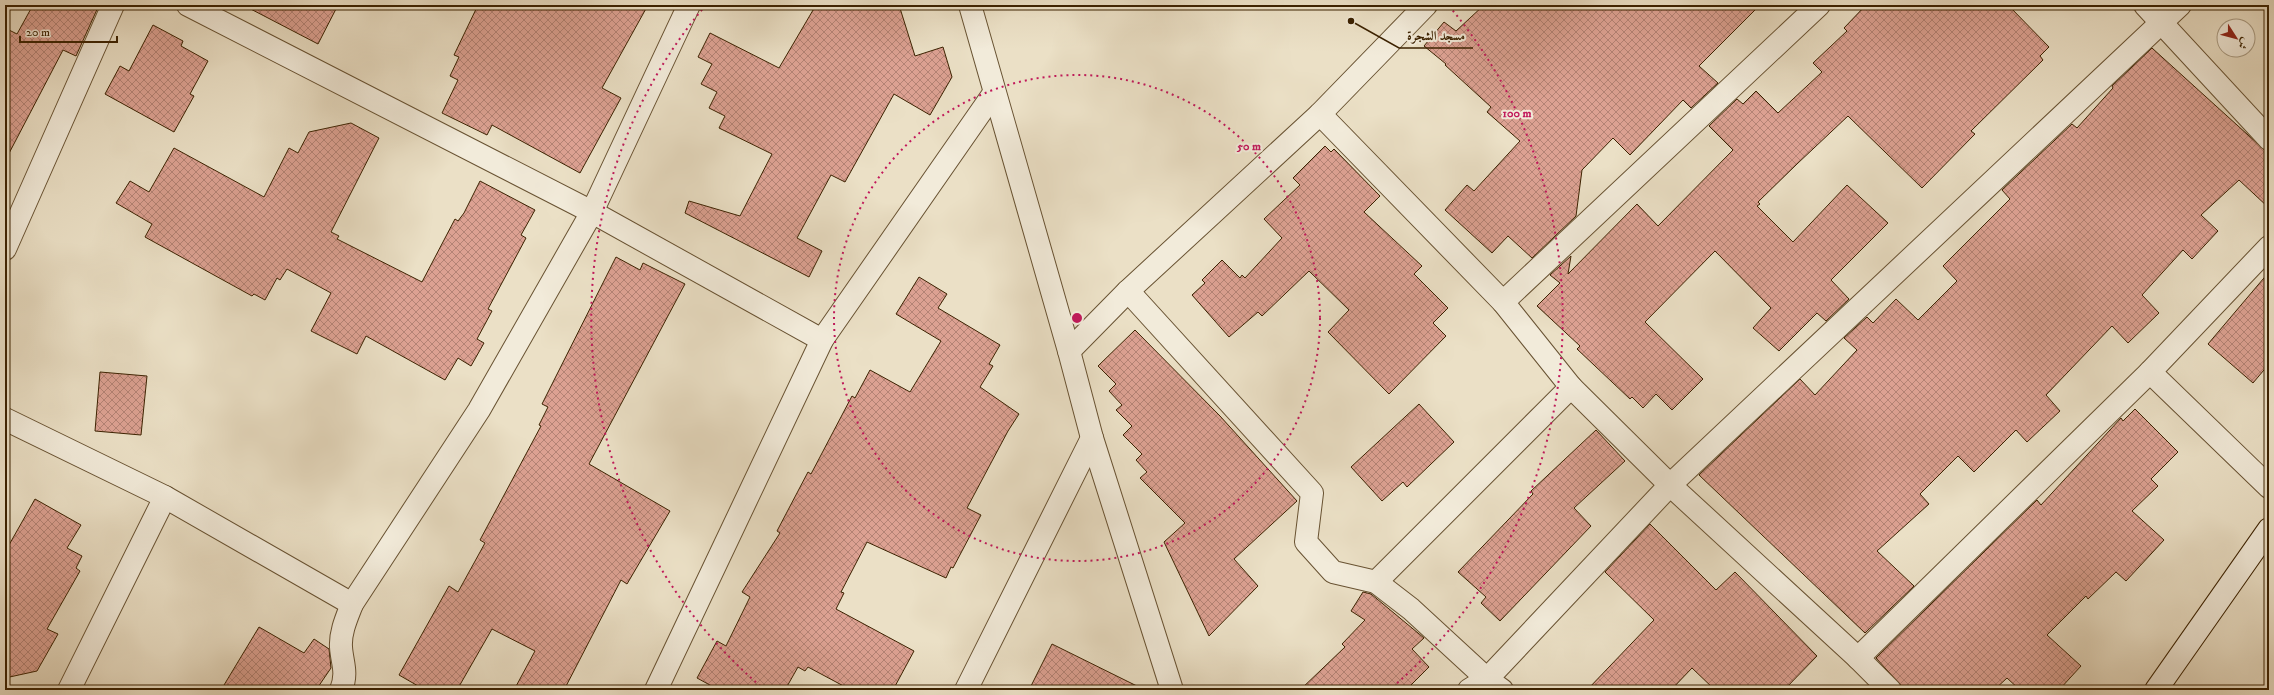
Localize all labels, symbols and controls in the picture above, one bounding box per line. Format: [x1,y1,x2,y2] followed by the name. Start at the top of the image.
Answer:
[20,18,117,44] scale bar
[2216,18,2256,58] north arrow
[1399,23,1473,48] callout: مسجد الشجرة
[26,25,50,40] text: 20 m
[1407,28,1465,44] text: مسجد الشجرة
[2234,35,2252,52] text: ش
[1503,106,1531,121] text: 100 m
[1236,139,1261,154] text: 50 m
[1070,311,1084,325] centre of rings

